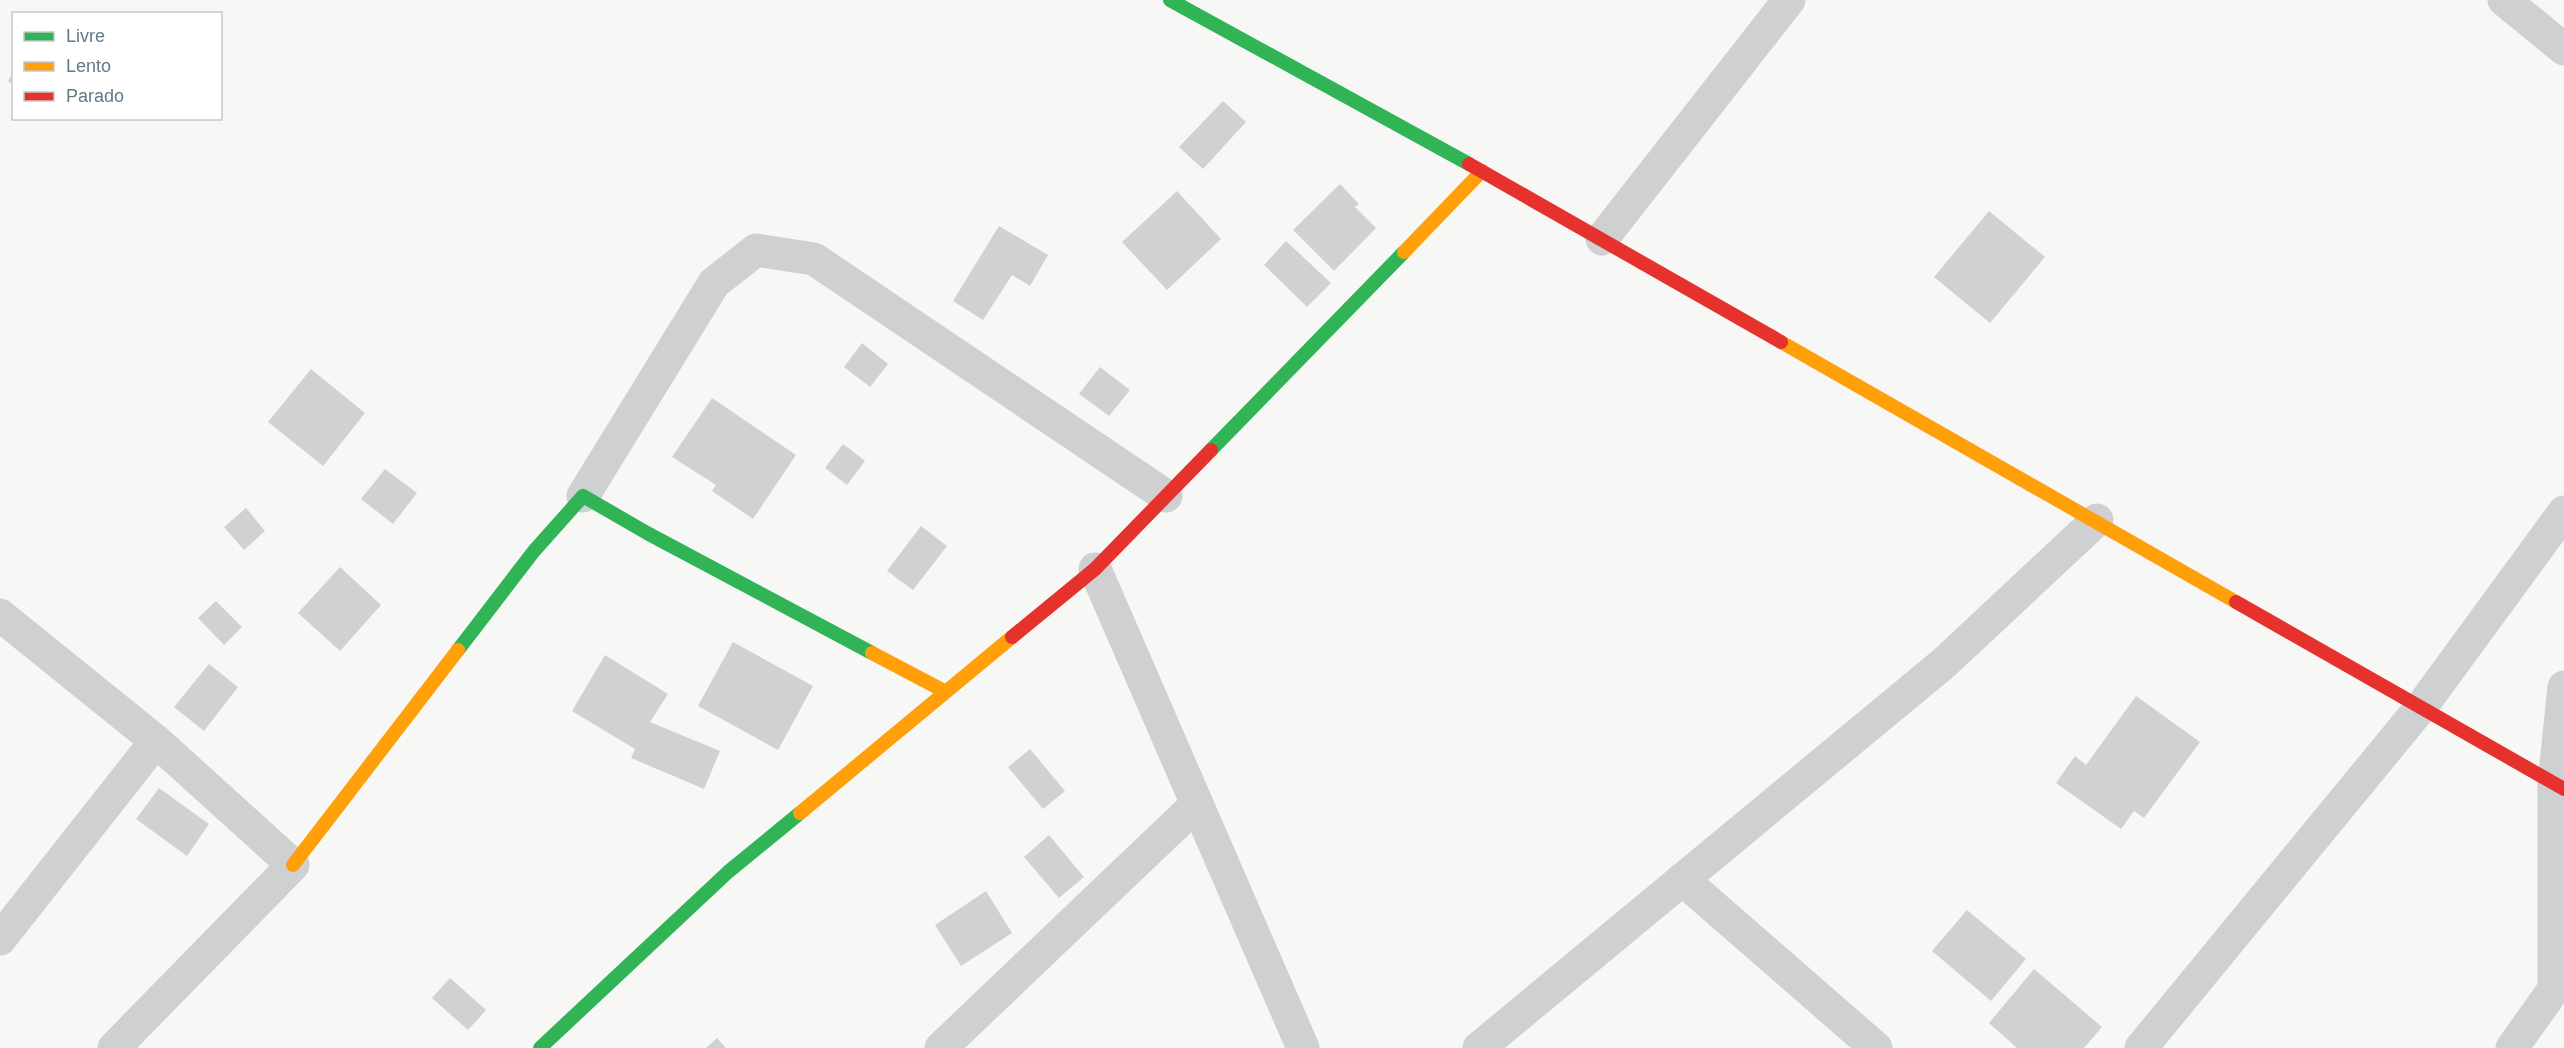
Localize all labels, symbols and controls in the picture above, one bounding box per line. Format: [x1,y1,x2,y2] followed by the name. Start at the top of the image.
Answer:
[12,12,222,120] legend
[66,26,105,46] text: Livre
[66,56,111,76] text: Lento
[66,86,124,106] text: Parado

